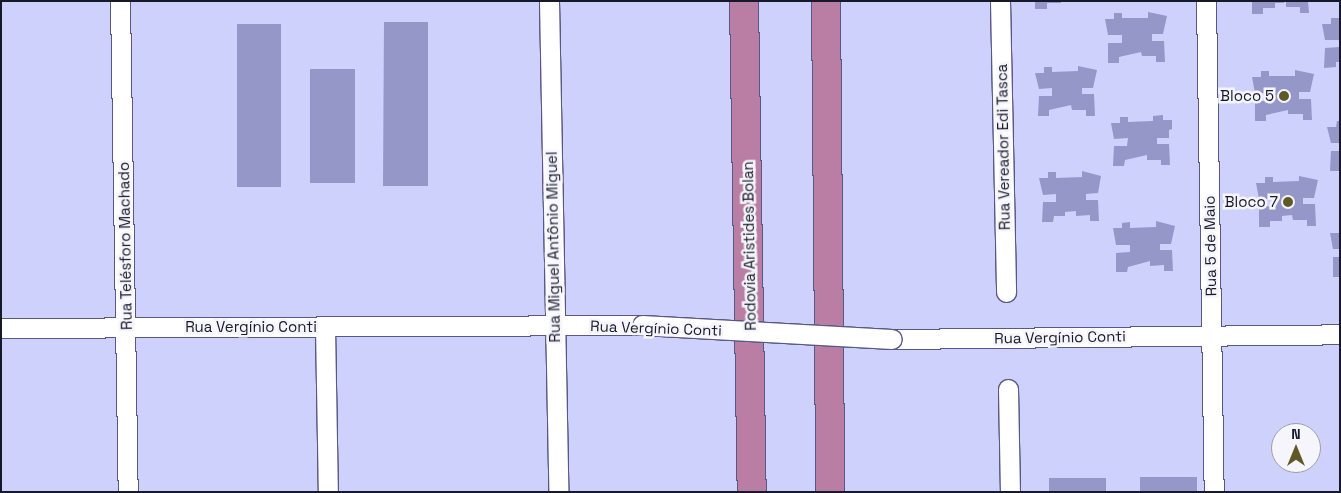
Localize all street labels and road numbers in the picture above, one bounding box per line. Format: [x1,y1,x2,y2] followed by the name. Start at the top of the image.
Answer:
[993,63,1013,231] street label: Rua Vereador Edi Tasca
[542,151,564,343] street label: Rua Miguel Antônio Miguel
[739,161,759,331] street label: Rodovia Aristides Bolan
[115,162,135,330] street label: Rua Telésforo Machado
[1200,195,1220,297] street label: Rua 5 de Maio
[590,317,722,339] street label: Rua Vergínio Conti
[185,318,317,336] street label: Rua Vergínio Conti
[994,327,1126,347] street label: Rua Vergínio Conti

